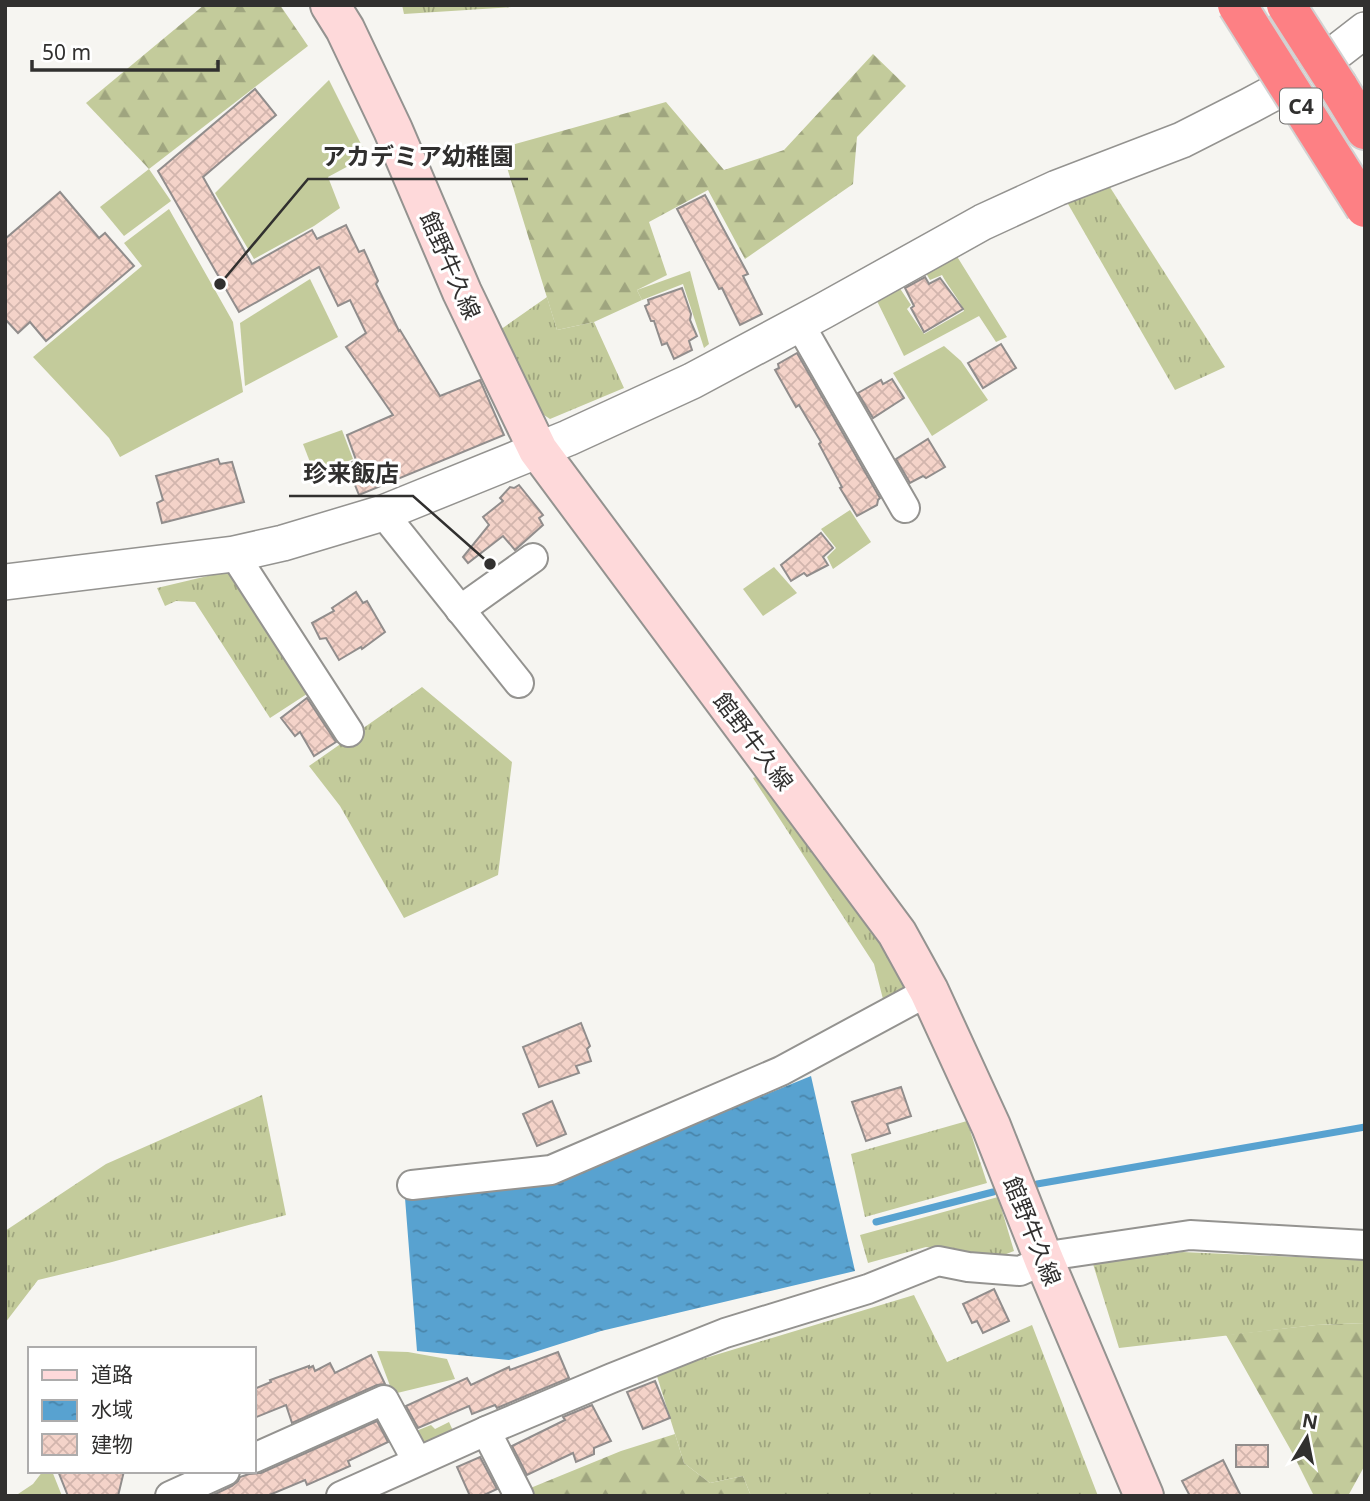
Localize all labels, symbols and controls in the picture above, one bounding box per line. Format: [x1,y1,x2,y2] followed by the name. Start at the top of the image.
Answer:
[32,28,217,72] scale bar
[42,38,91,66] text: 50 m
[1280,88,1322,124] road number: C4
[308,134,528,179] callout: アカデミア幼稚園
[322,139,514,172] text: アカデミア幼稚園
[413,206,489,324] street label: 館野牛久線
[289,451,413,496] callout: 珍来飯店
[303,456,399,489] text: 珍来飯店
[707,685,801,797] street label: 館野牛久線
[997,1172,1069,1290] street label: 館野牛久線
[28,1347,256,1473] legend
[91,1360,133,1388] text: 道路
[91,1395,133,1423] text: 水域
[1272,1403,1342,1473] north arrow
[1300,1407,1320,1435] text: N
[91,1430,133,1458] text: 建物

